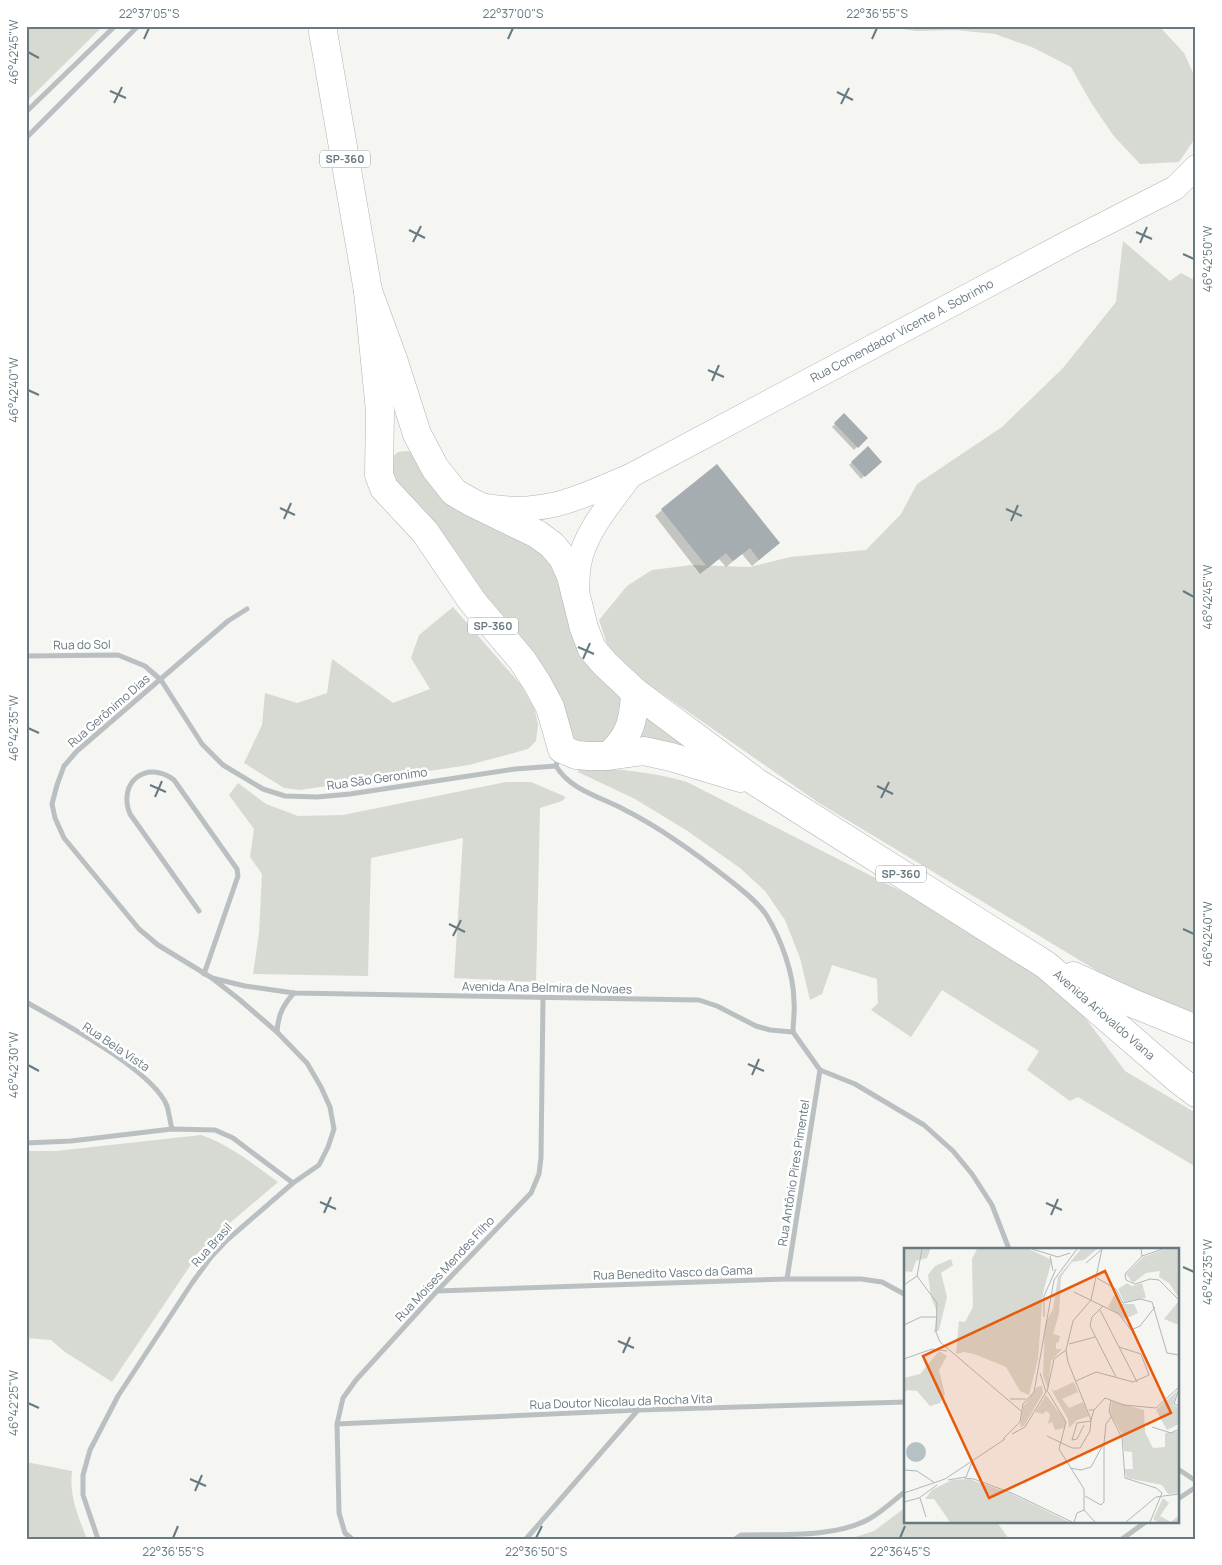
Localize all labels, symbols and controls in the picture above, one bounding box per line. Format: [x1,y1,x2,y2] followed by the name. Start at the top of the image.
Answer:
[119,5,179,22] text: 22°37'05"S
[482,5,544,22] text: 22°37'00"S
[846,5,908,22] text: 22°36'55"S
[5,19,22,84] text: 46°42'45"W
[320,150,370,168] road number: SP-360
[1199,225,1216,292] text: 46°42'50"W
[807,275,997,386] street label: Rua Comendador Vicente A. Sobrinho
[5,357,22,423] text: 46°42'40"W
[1199,564,1216,629] text: 46°42'45"W
[468,618,518,634] road number: SP-360
[53,635,111,654] street label: Rua do Sol
[64,670,153,751] street label: Rua Gerônimo Dias
[5,694,22,761] text: 46°42'35"W
[326,763,428,794] street label: Rua São Geronimo
[876,866,926,882] road number: SP-360
[1199,901,1216,967] text: 46°42'40"W
[1050,966,1159,1064] street label: Avenida Ariovaldo Viana
[462,978,632,997] street label: Avenida Ana Belmira de Novaes
[79,1018,153,1075] street label: Rua Bela Vista
[5,1031,22,1098] text: 46°42'30"W
[774,1098,813,1247] street label: Rua Antônio Pires Pimentel
[391,1212,498,1325] street label: Rua Moises Mendes Filho
[187,1219,236,1270] street label: Rua Brasil
[1199,1238,1216,1305] text: 46°42'35"W
[904,1248,1180,1522] inset map
[593,1261,753,1284] street label: Rua Benedito Vasco da Gama
[5,1369,22,1436] text: 46°42'25"W
[529,1390,713,1413] street label: Rua Doutor Nicolau da Rocha Vita
[142,1543,204,1560] text: 22°36'55"S
[505,1543,567,1560] text: 22°36'50"S
[870,1543,930,1560] text: 22°36'45"S

